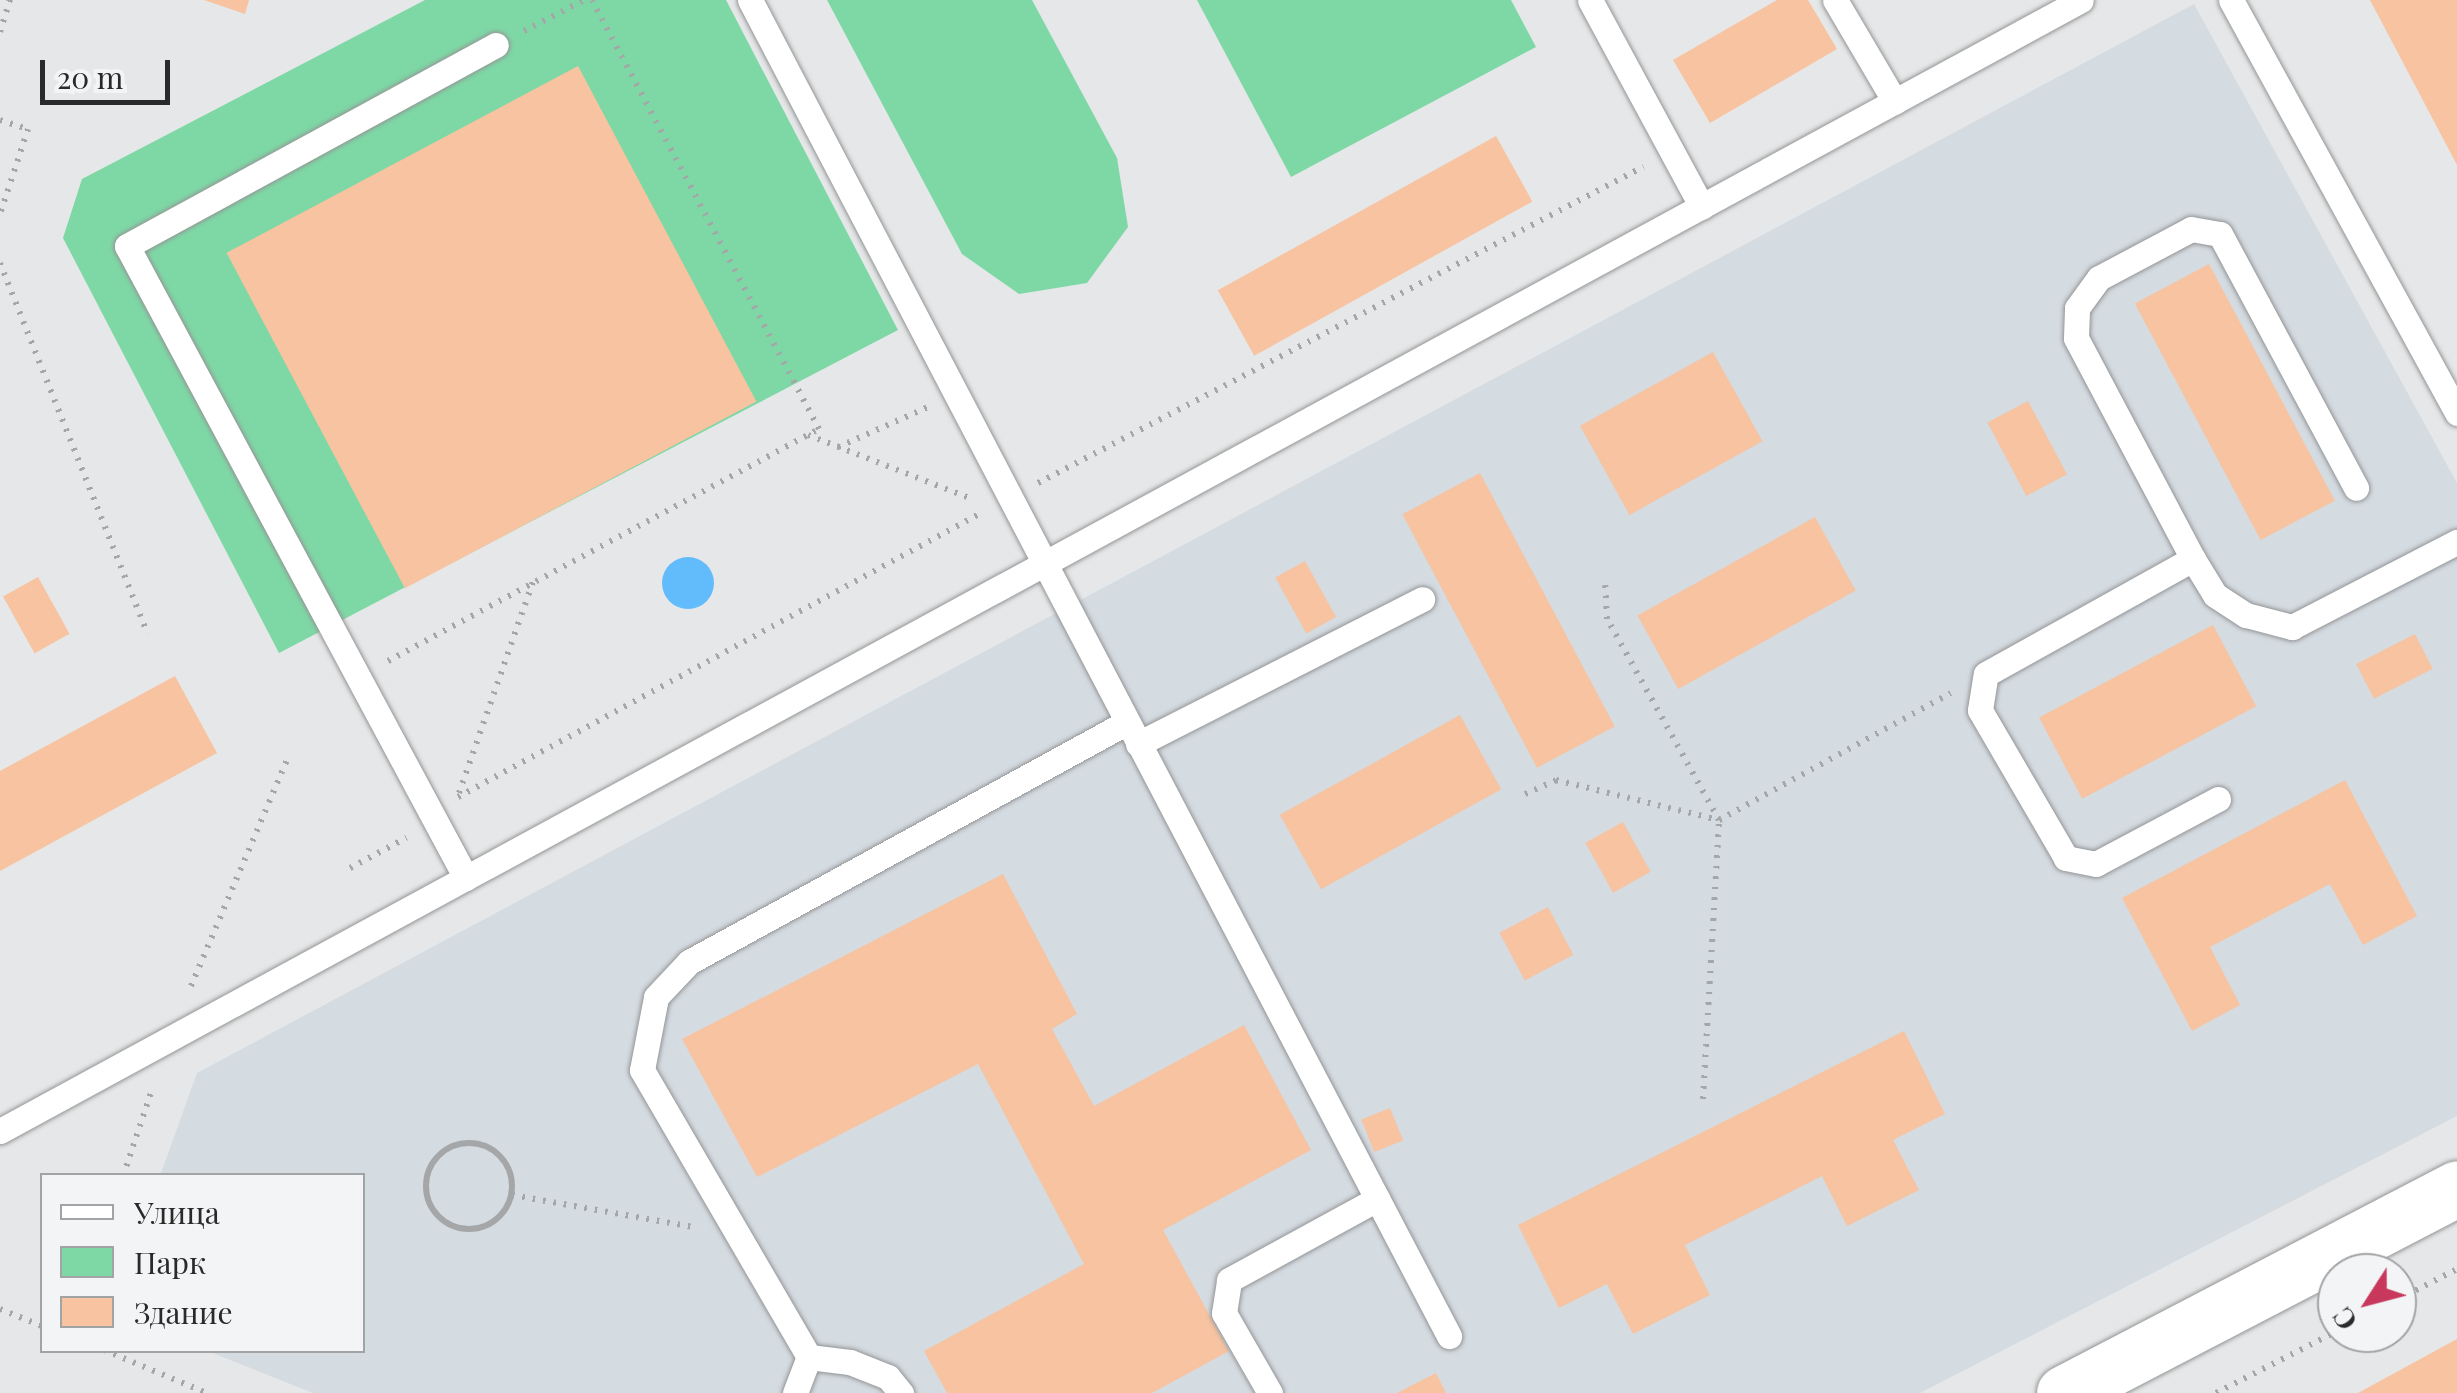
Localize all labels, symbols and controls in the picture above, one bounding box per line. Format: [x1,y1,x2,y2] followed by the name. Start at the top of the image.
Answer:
[45,40,175,102] scale bar
[57,57,123,97] text: 20 m
[40,1173,365,1353] legend
[134,1192,220,1232] text: Улица
[134,1242,206,1282] text: Парк
[2317,1253,2417,1353] north arrow
[134,1292,233,1332] text: Здание
[2323,1301,2365,1339] text: С

